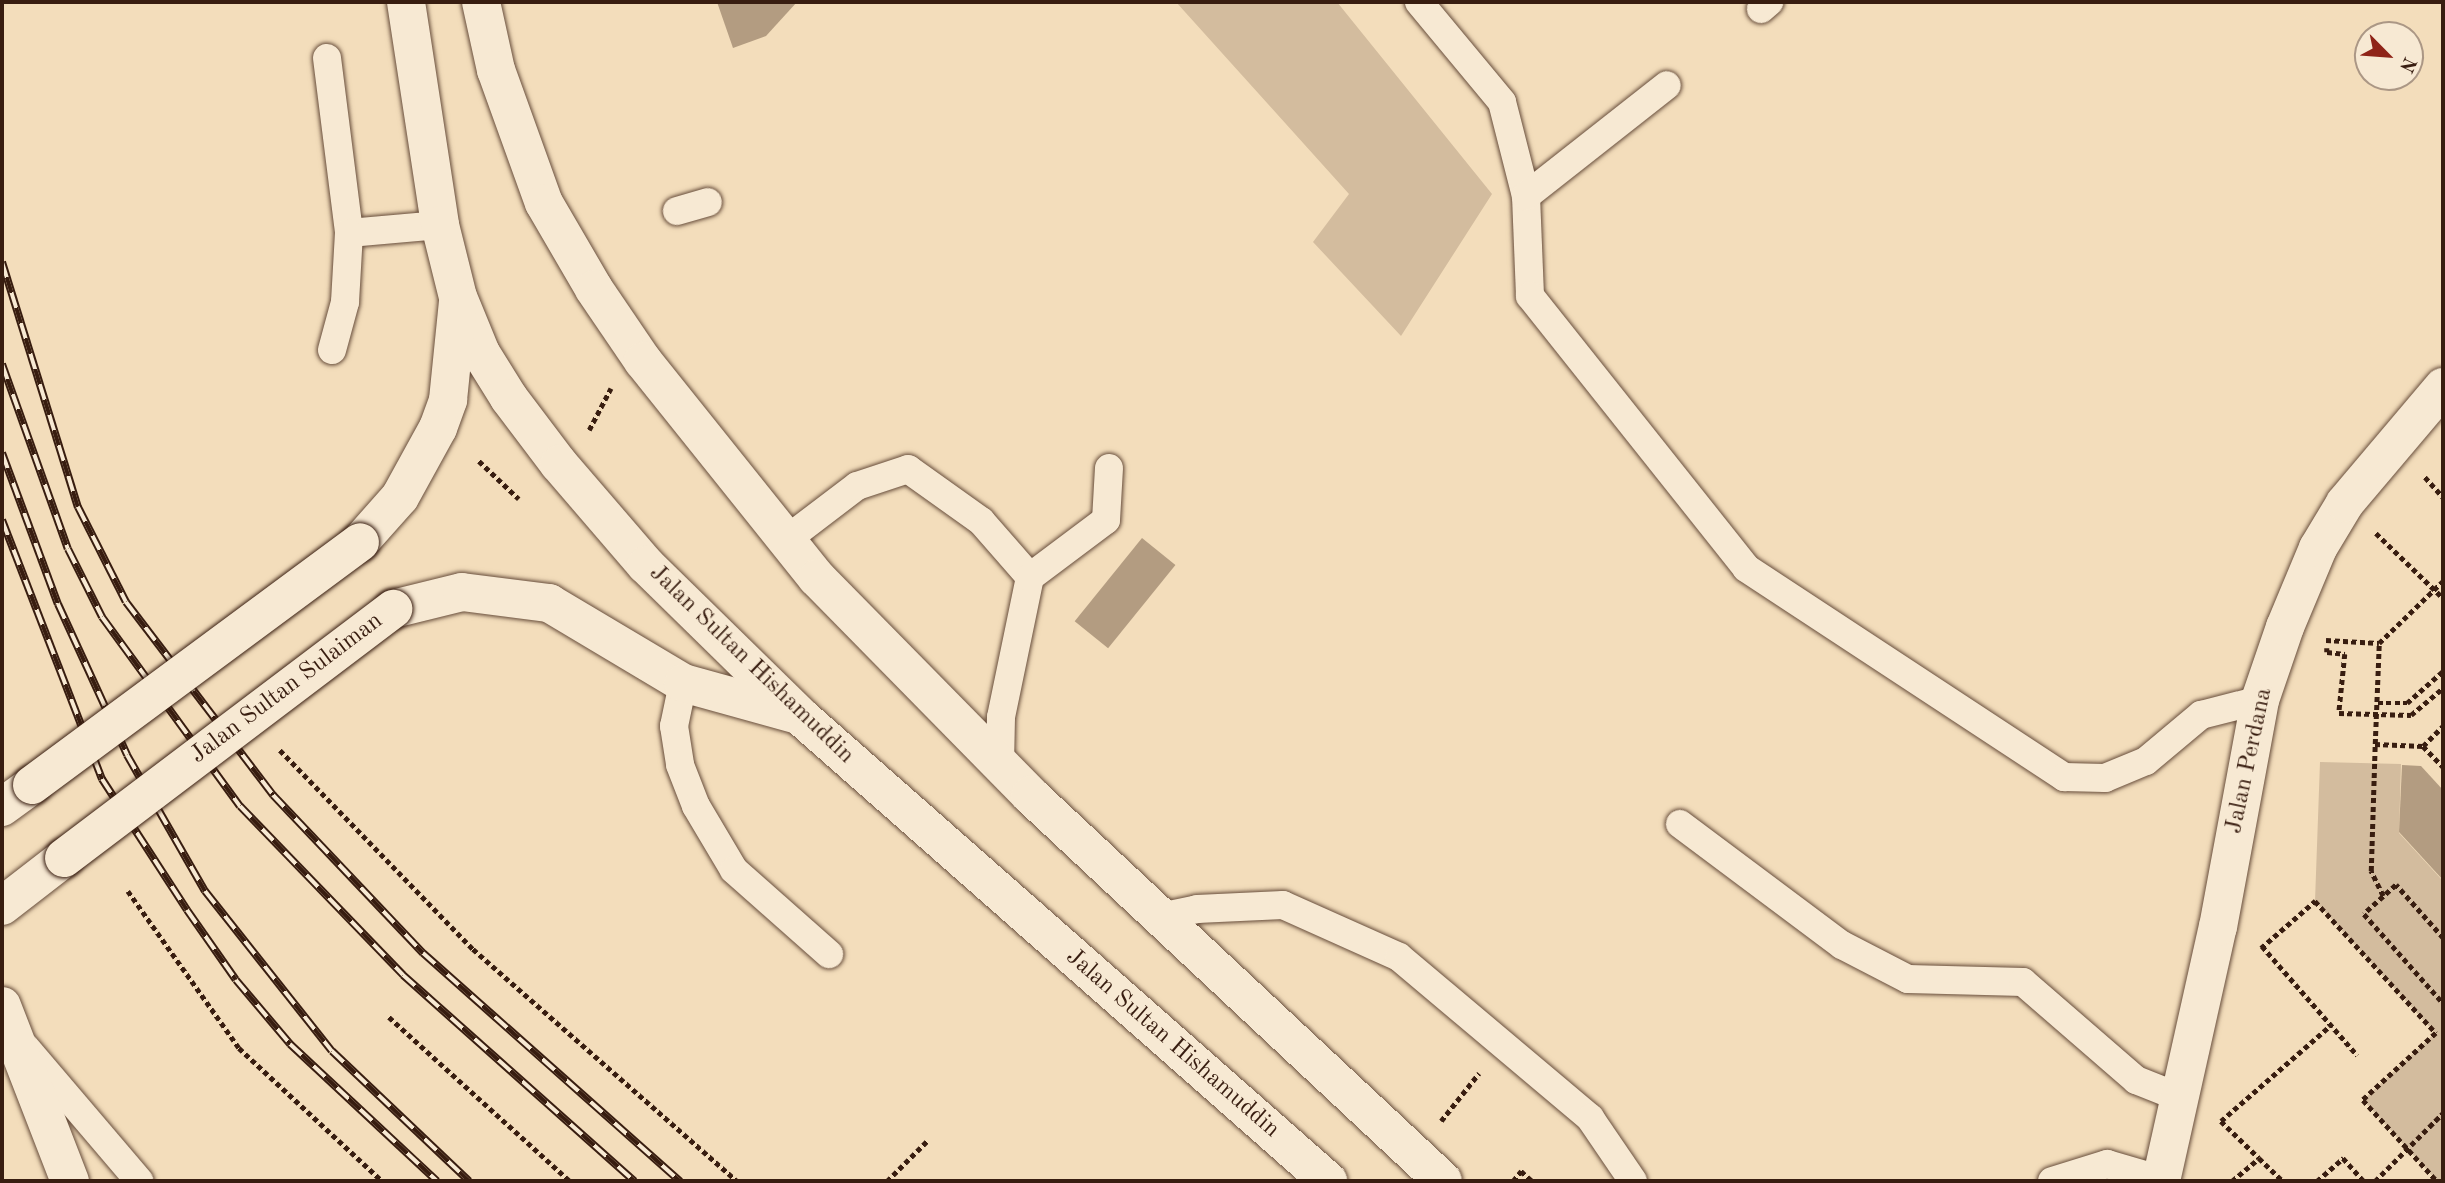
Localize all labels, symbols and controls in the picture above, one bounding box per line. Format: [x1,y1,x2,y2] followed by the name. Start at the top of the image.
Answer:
[2354,21,2424,91] north arrow
[2395,54,2418,75] text: N
[642,559,860,771] street label: Jalan Sultan Hishamuddin
[185,607,389,771] street label: Jalan Sultan Sulaiman
[2221,686,2279,836] street label: Jalan Perdana
[1059,943,1285,1145] street label: Jalan Sultan Hishamuddin

